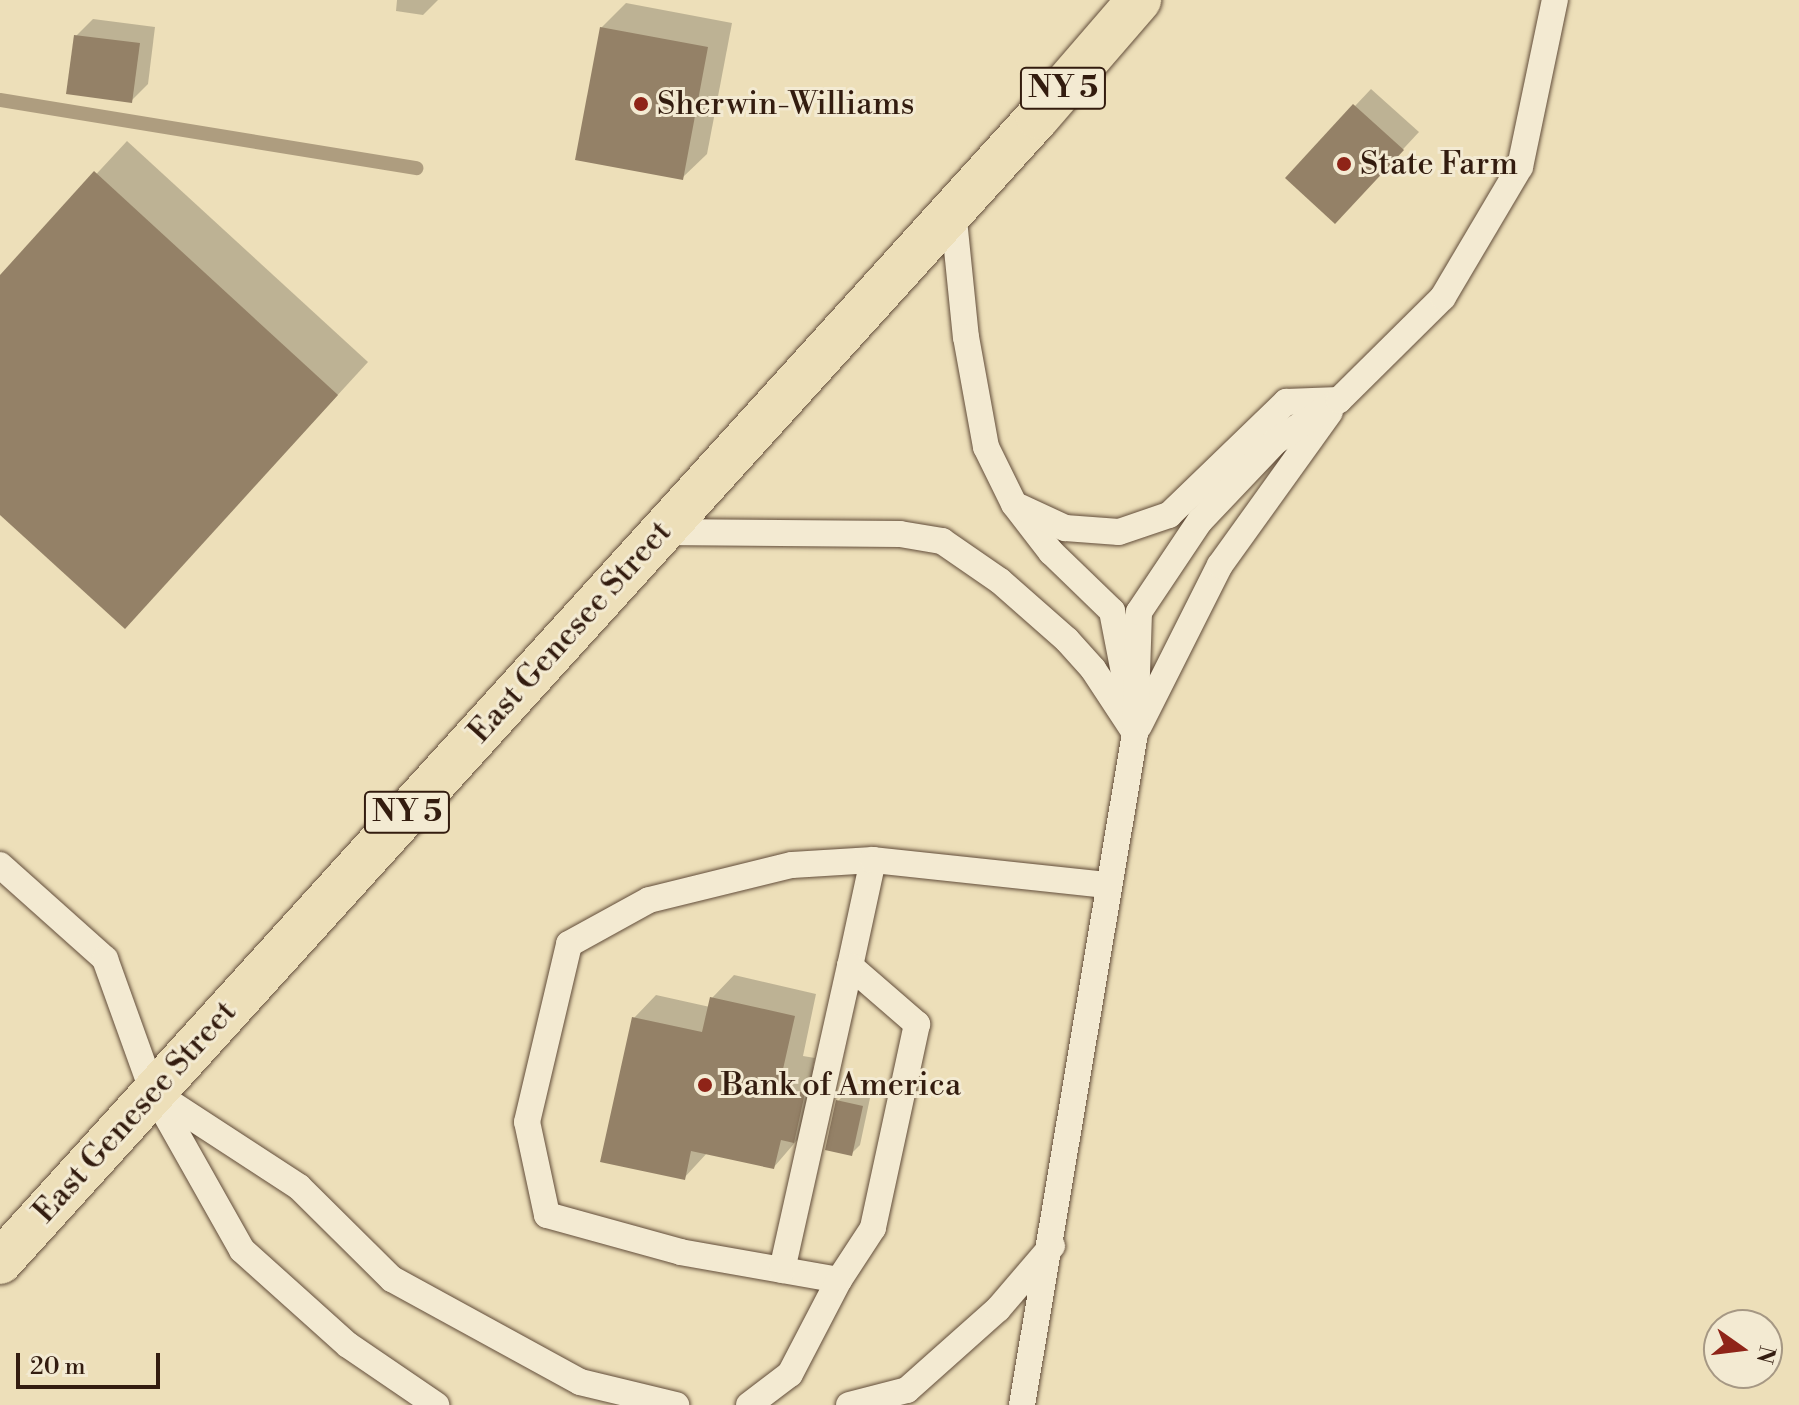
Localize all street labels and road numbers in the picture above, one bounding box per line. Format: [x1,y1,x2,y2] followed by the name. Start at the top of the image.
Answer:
[1019,62,1107,114] road number: NY 5
[460,513,680,751] street label: East Genesee Street
[363,786,451,838] road number: NY 5
[25,993,245,1231] street label: East Genesee Street

